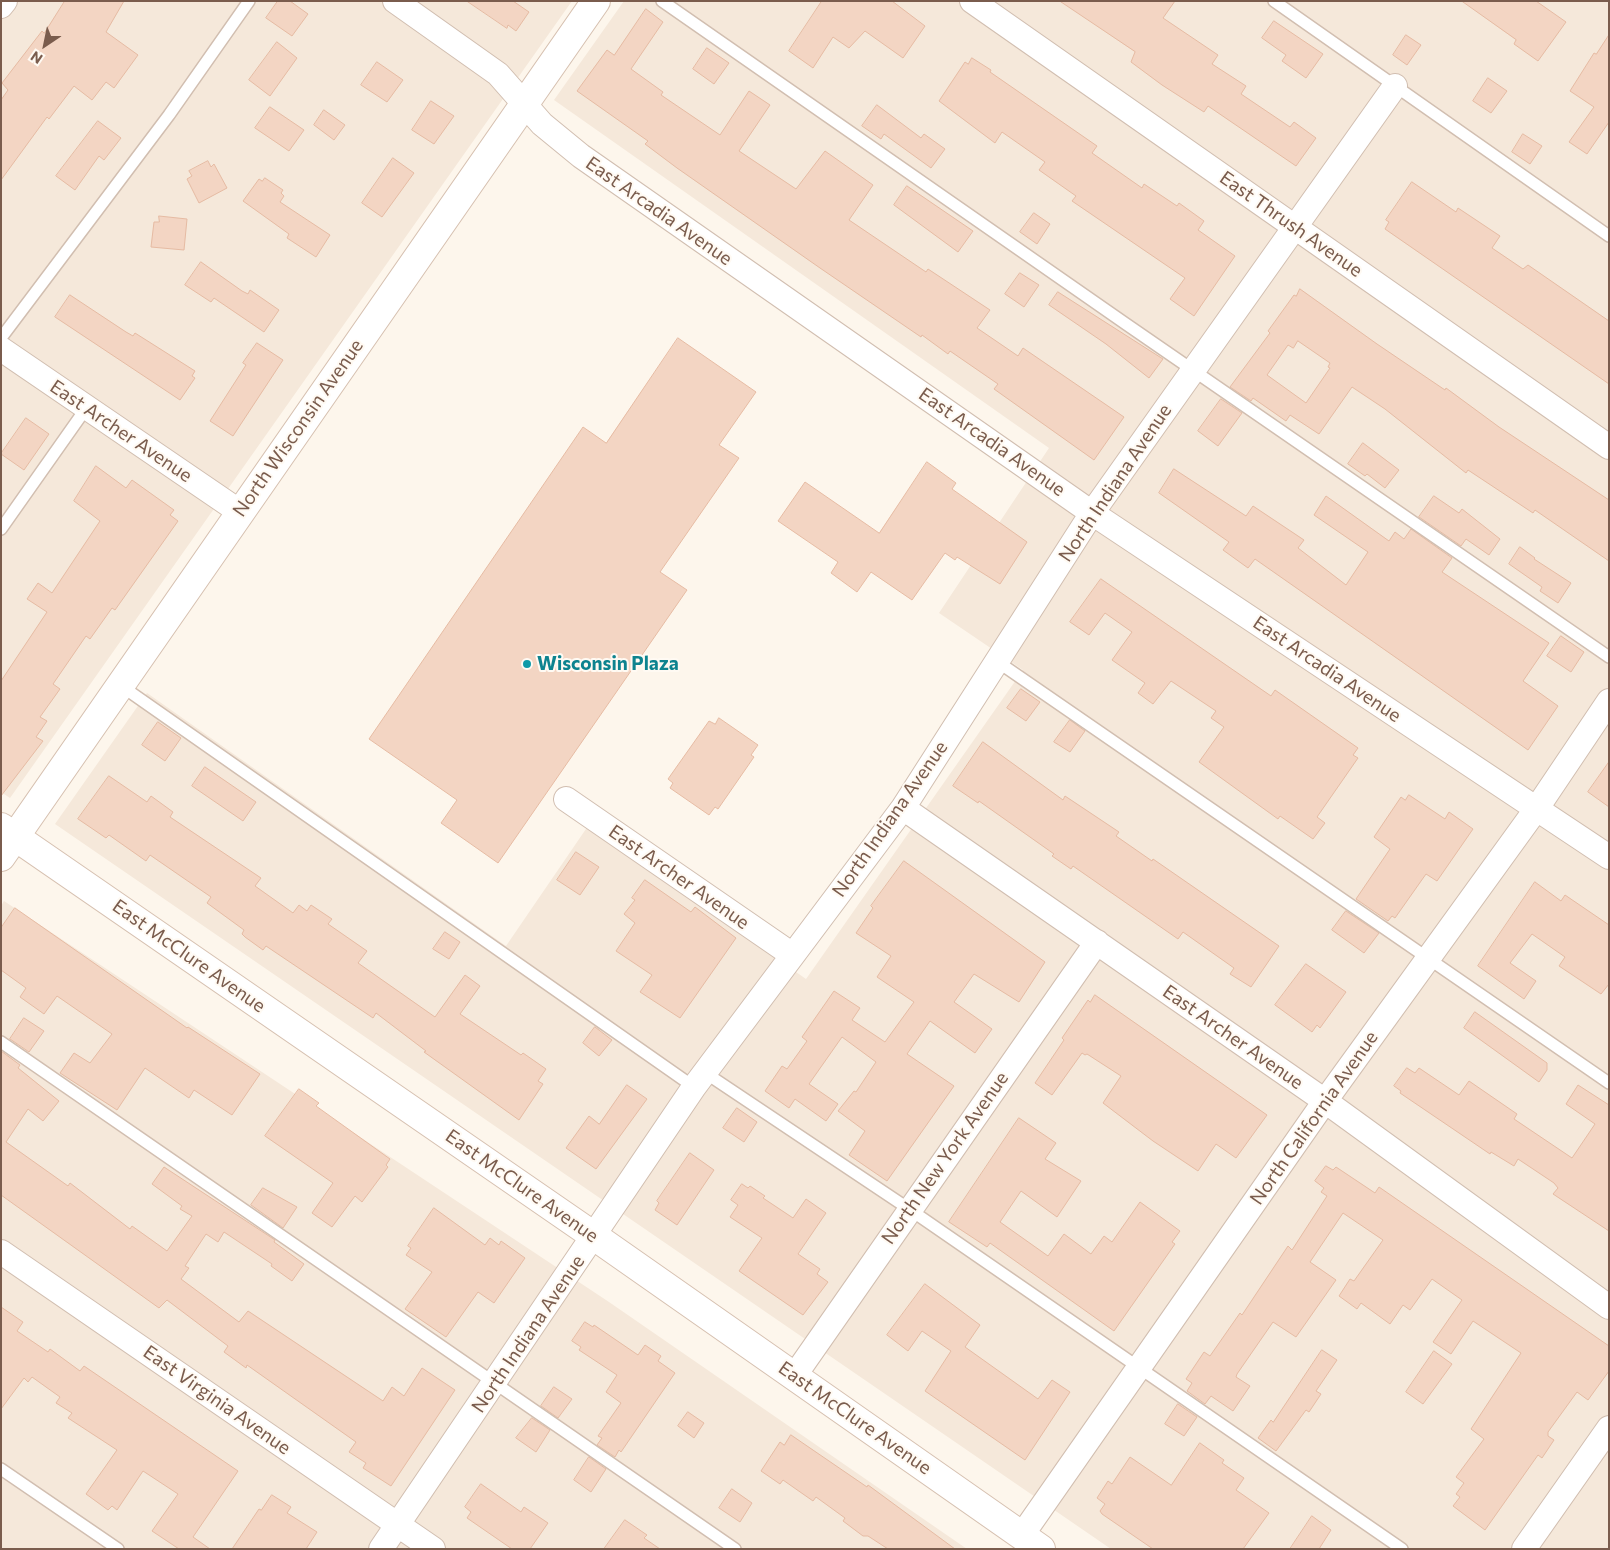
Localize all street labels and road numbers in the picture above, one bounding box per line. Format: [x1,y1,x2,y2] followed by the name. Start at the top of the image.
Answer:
[581,152,737,270] street label: East Arcadia Avenue
[1215,166,1367,282] street label: East Thrush Avenue
[228,335,368,521] street label: North Wisconsin Avenue
[46,375,196,487] street label: East Archer Avenue
[914,383,1070,501] street label: East Arcadia Avenue
[1054,400,1176,566] street label: North Indiana Avenue
[1249,611,1405,727] street label: East Arcadia Avenue
[827,737,953,901] street label: North Indiana Avenue
[604,820,754,934] street label: East Archer Avenue
[108,895,270,1017] street label: East McClure Avenue
[1158,980,1308,1094] street label: East Archer Avenue
[1245,1027,1383,1209] street label: North California Avenue
[877,1067,1013,1249] street label: North New York Avenue
[441,1125,603,1247] street label: East McClure Avenue
[467,1251,589,1417] street label: North Indiana Avenue
[139,1341,295,1459] street label: East Virginia Avenue
[774,1357,936,1479] street label: East McClure Avenue

